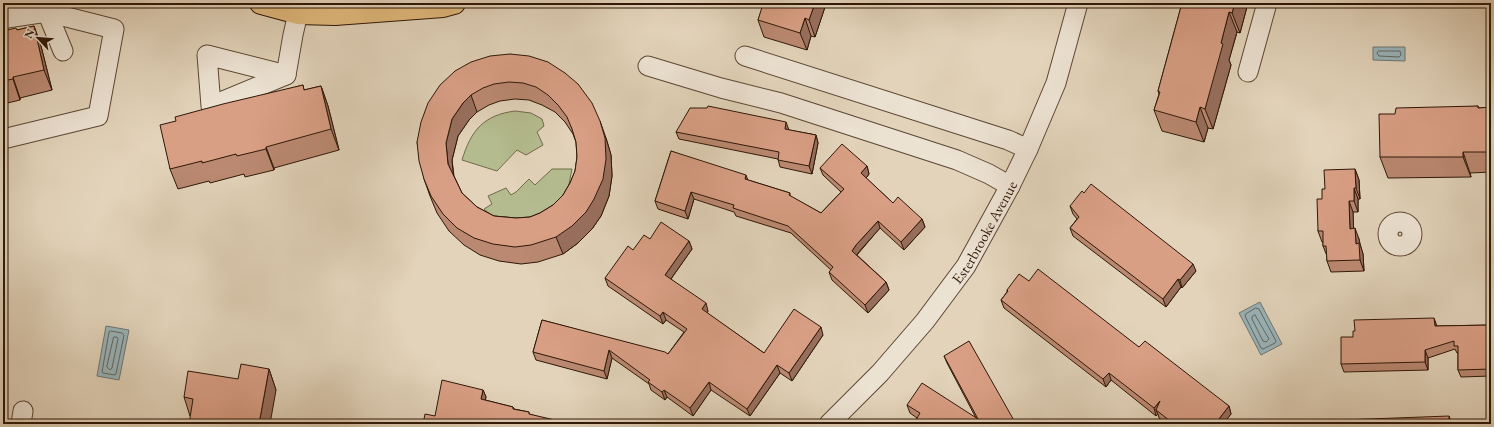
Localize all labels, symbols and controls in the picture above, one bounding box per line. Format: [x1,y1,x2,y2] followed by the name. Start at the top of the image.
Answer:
[18,18,58,58] north arrow
[21,26,37,41] text: N
[947,177,1021,287] street label: Esterbrooke Avenue

